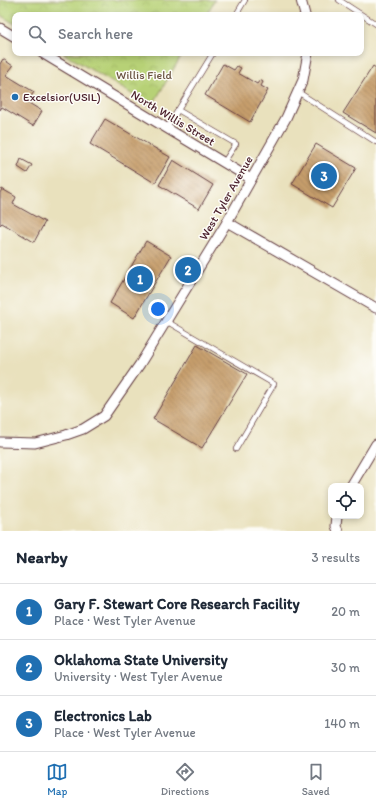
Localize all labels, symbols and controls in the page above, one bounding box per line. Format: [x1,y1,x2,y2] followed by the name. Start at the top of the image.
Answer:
[12,12,364,56] search box
[26,23,48,45] icon: search
[58,25,133,43] text: Search here
[116,68,173,82] park label: Willis Field
[128,87,218,149] street label: North Willis Street
[23,90,101,104] place label: Excelsior(USIL)
[10,92,20,102] marker: Excelsior(USIL)
[196,153,256,243] street label: West Tyler Avenue
[311,161,337,191] pin: 3
[175,255,201,285] pin: 2
[127,264,153,294] pin: 1
[148,299,168,319] your location
[328,483,364,519] map controls
[328,483,364,519] button: locate
[16,547,68,567] text: Nearby
[311,550,360,565] text: 3 results
[54,595,300,613] text: Gary F. Stewart Core Research Facility
[26,604,32,619] text: 1
[331,604,360,619] text: 20 m
[54,613,196,628] text: Place · West Tyler Avenue
[54,651,228,669] text: Oklahoma State University
[26,660,32,675] text: 2
[331,660,360,675] text: 30 m
[54,669,223,684] text: University · West Tyler Avenue
[54,707,152,725] text: Electronics Lab
[25,716,33,731] text: 3
[324,716,360,731] text: 140 m
[54,725,196,740] text: Place · West Tyler Avenue
[46,761,68,798] tab: Map
[161,761,209,798] tab: Directions
[302,761,330,798] tab: Saved

